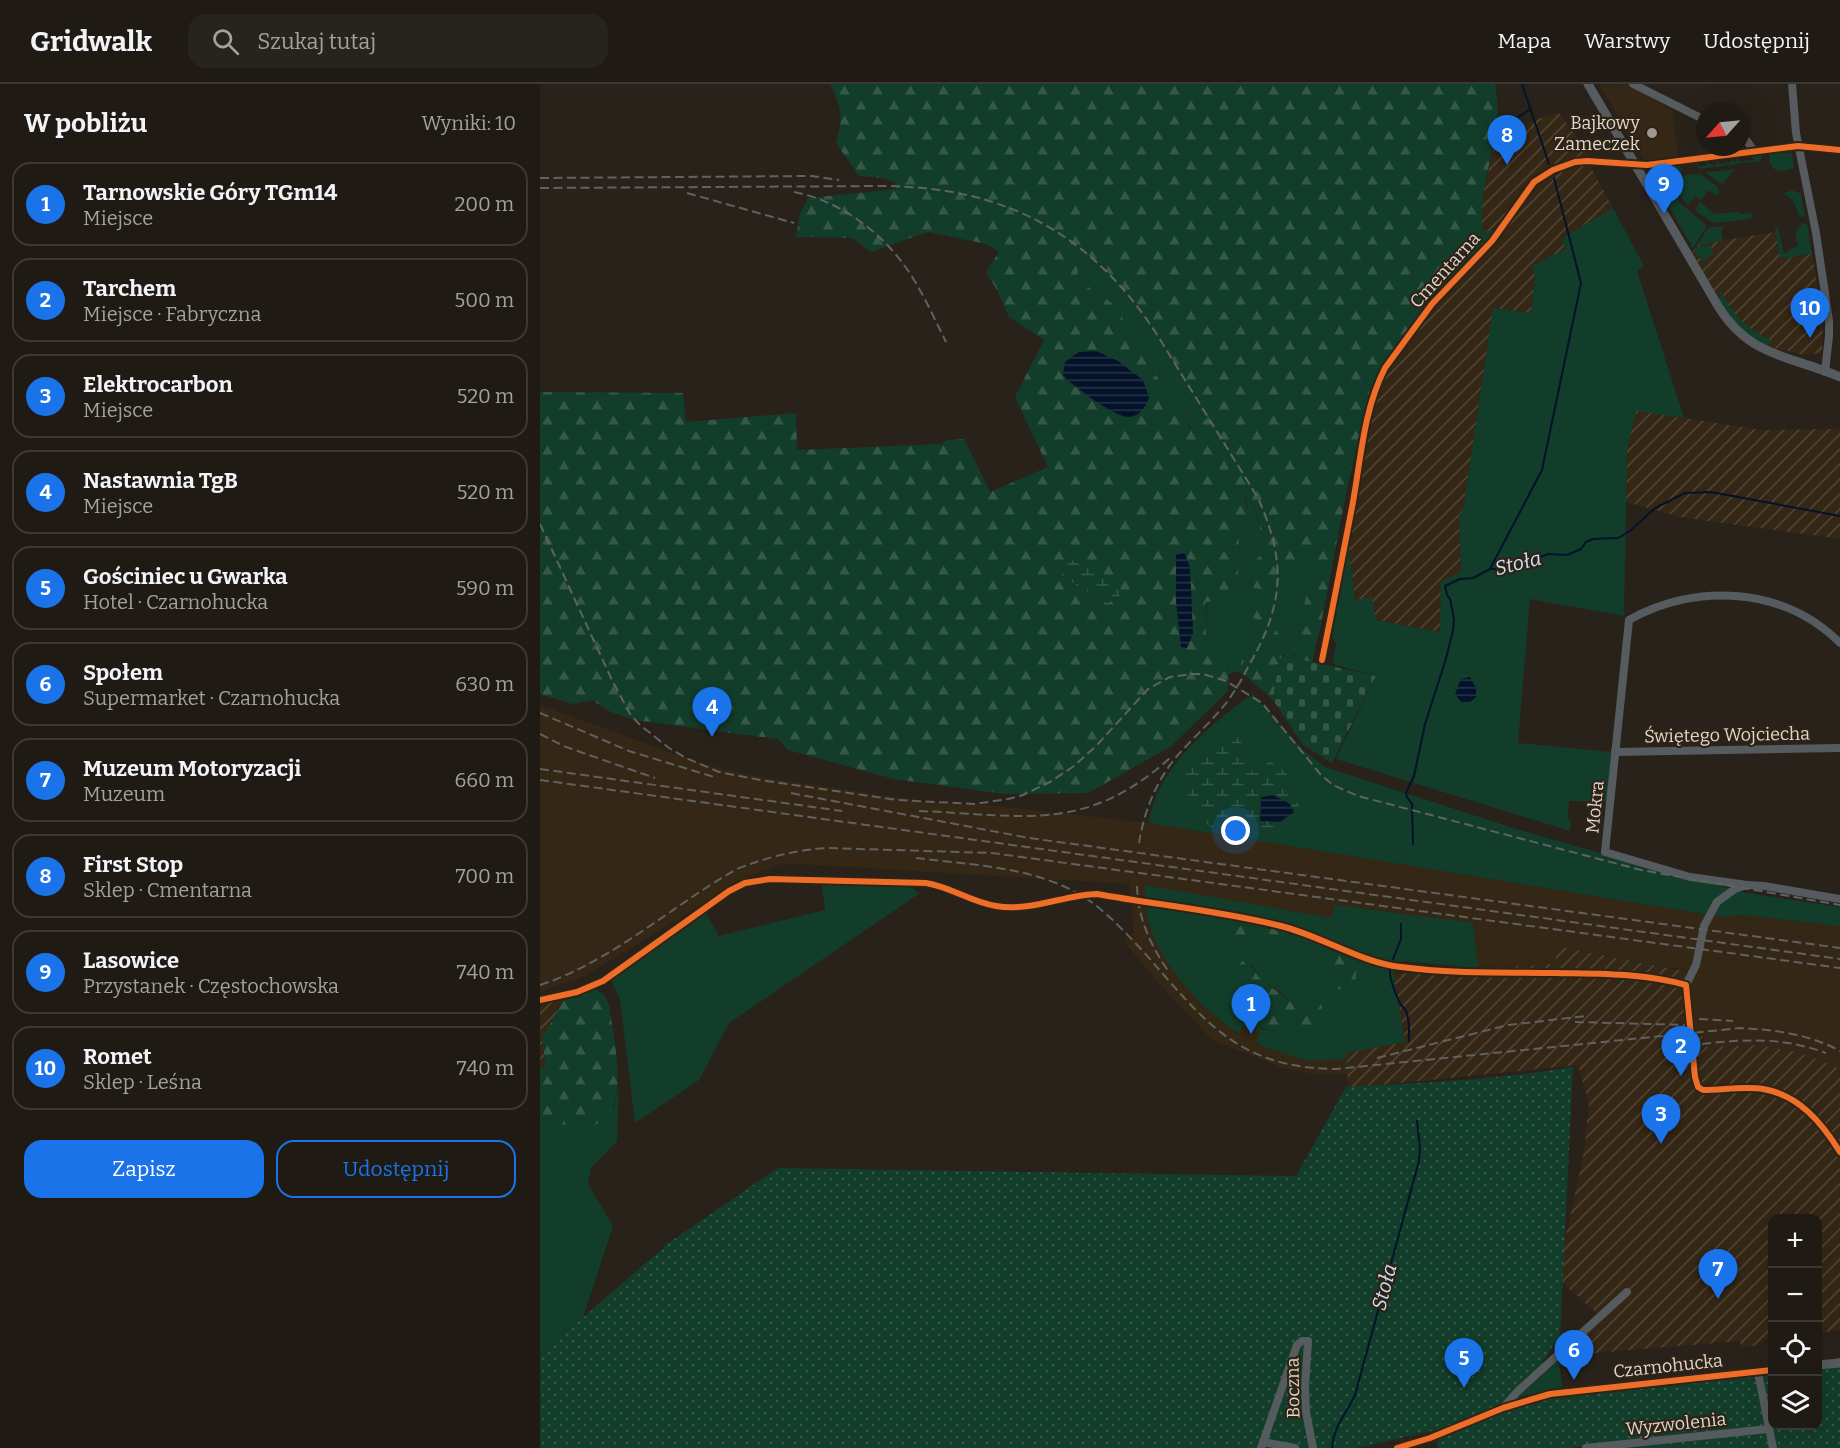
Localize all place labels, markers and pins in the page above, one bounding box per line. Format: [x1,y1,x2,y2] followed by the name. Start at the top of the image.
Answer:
[1554,112,1641,155] place label: Bajkowy Zameczek
[1488,116,1526,165] pin: 8
[1645,126,1659,140] marker: Bajkowy Zameczek
[1644,164,1684,214] pin: 9
[1790,288,1830,338] pin: 10
[692,688,732,737] pin: 4
[1232,984,1270,1034] pin: 1
[1662,1026,1700,1076] pin: 2
[1642,1094,1680,1144] pin: 3
[1698,1250,1738,1299] pin: 7
[1554,1330,1594,1380] pin: 6
[1444,1338,1484,1388] pin: 5

